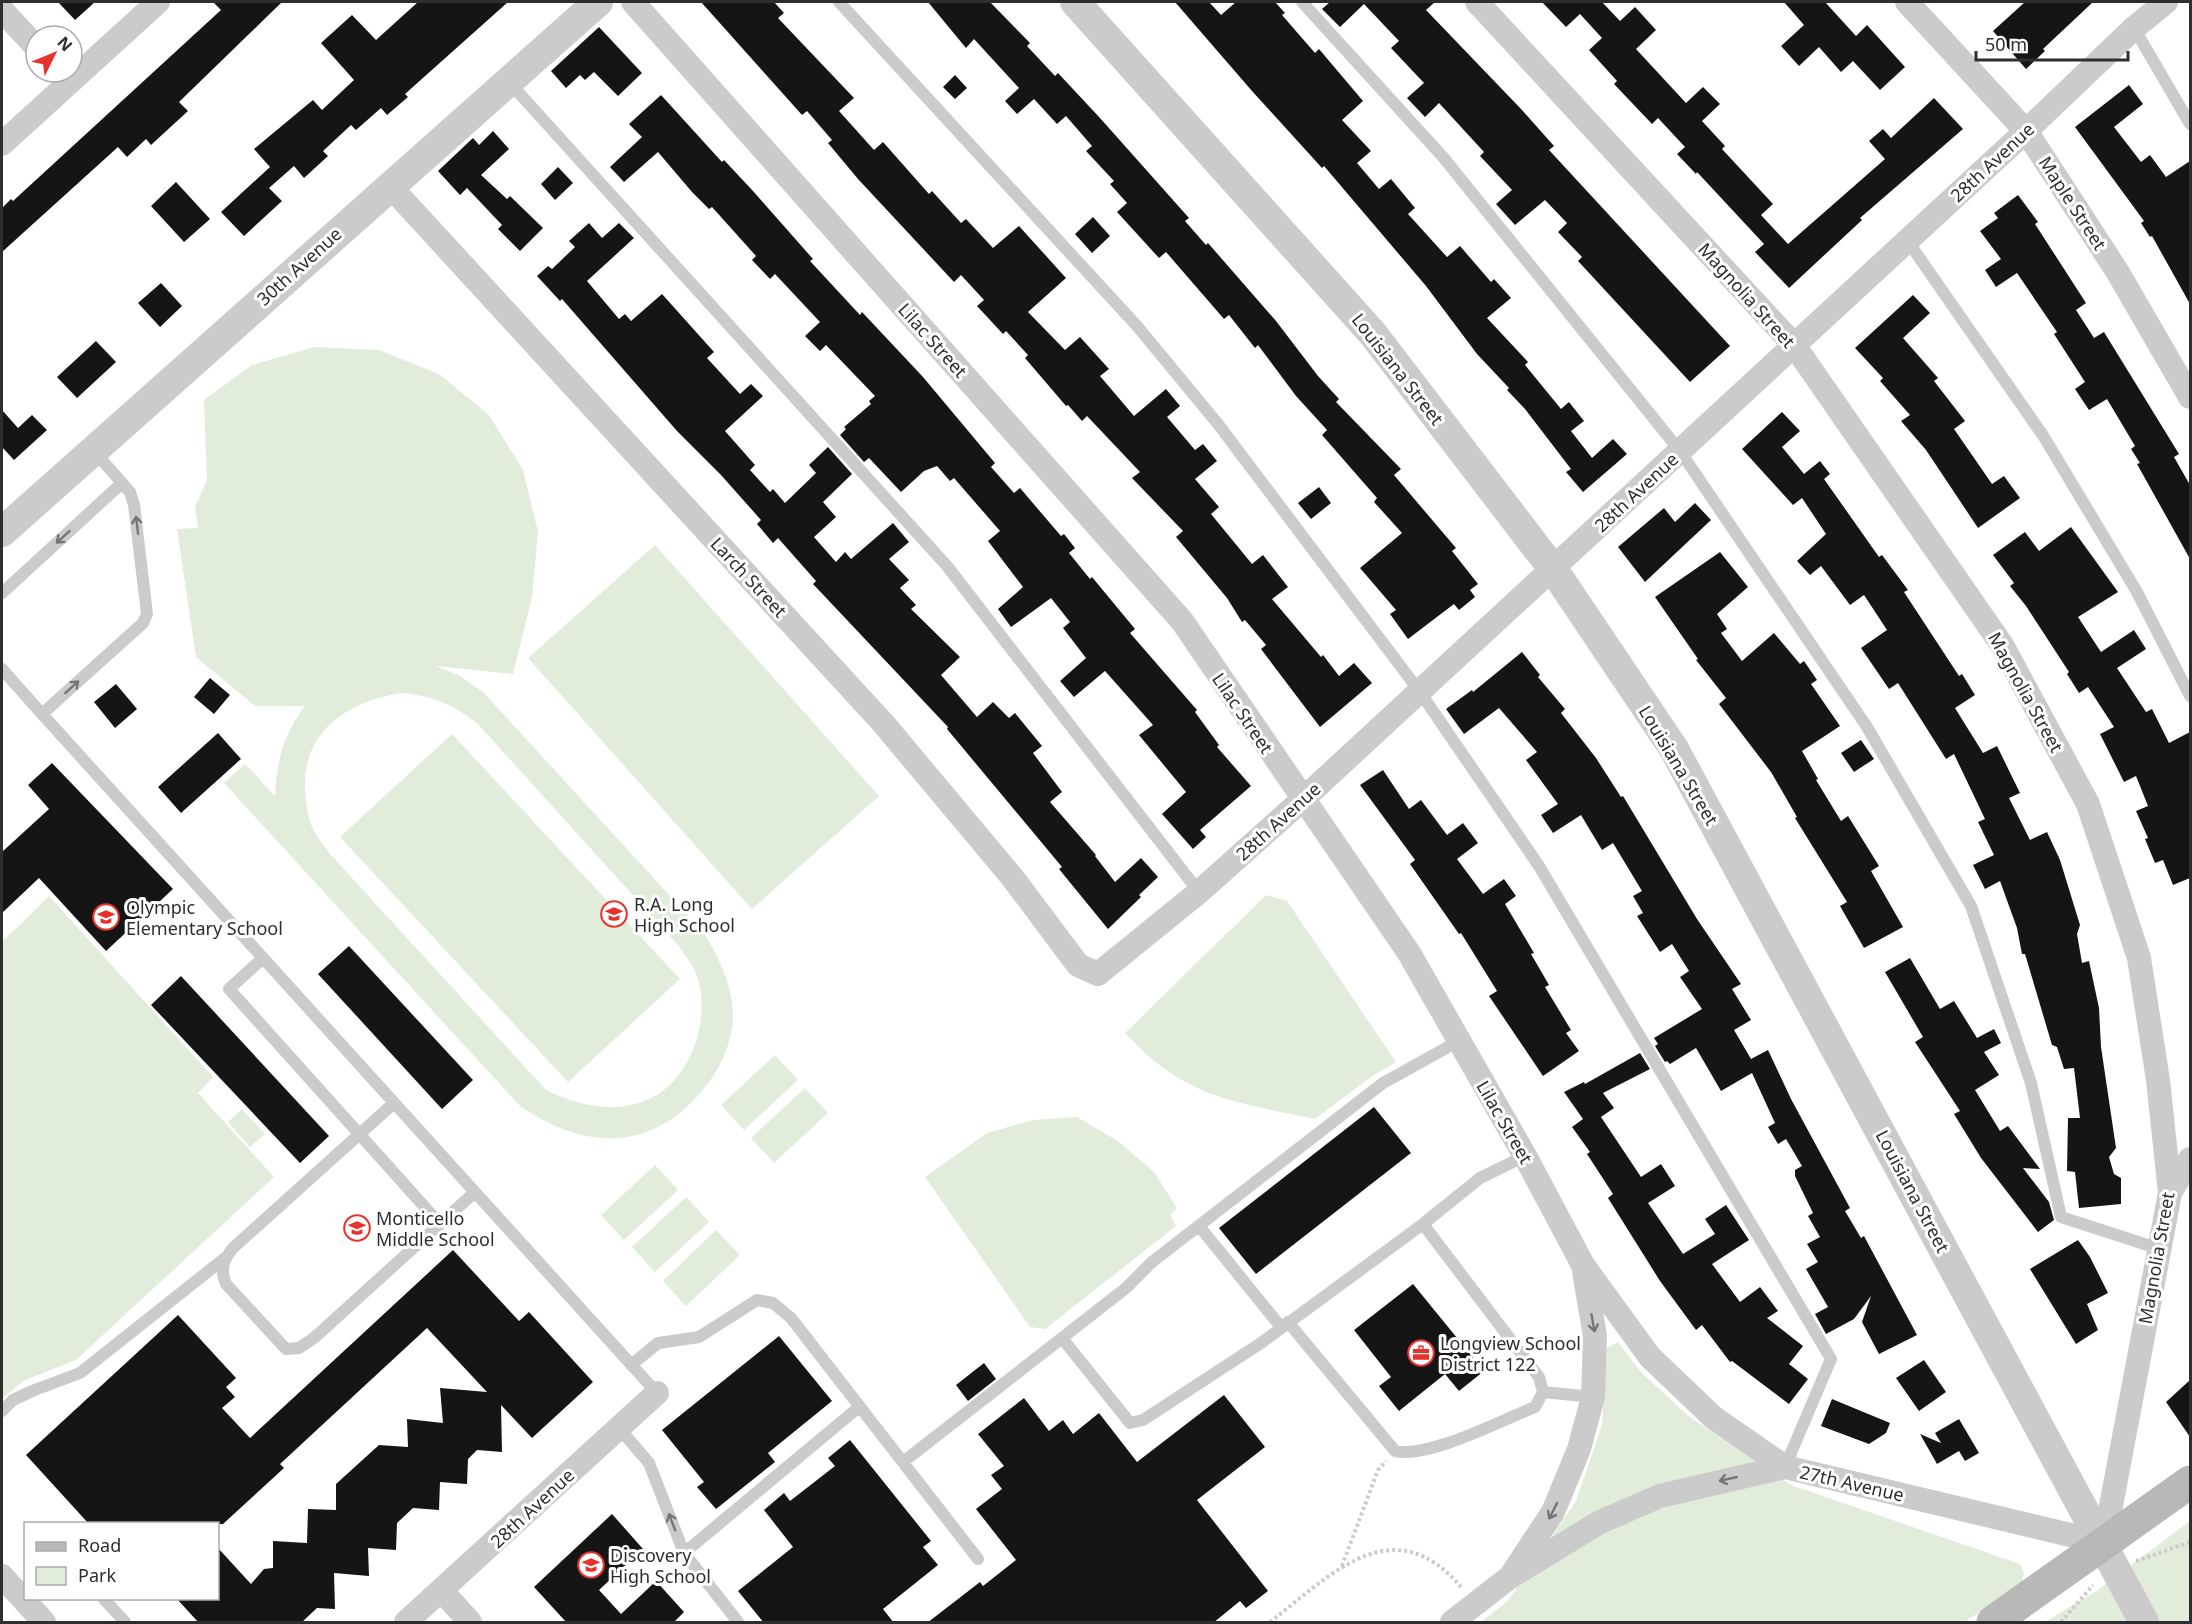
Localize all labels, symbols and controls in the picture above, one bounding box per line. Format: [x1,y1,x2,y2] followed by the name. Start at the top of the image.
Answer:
[24,24,84,84] north arrow
[1976,24,2128,62] scale bar
[52,32,77,56] text: N
[1985,32,2027,56] text: 50 m
[1945,117,2039,207] street label: 28th Avenue
[2034,151,2113,255] street label: Maple Street
[252,222,346,310] street label: 30th Avenue
[1693,237,1801,353] street label: Magnolia Street
[893,298,973,383] street label: Lilac Street
[1347,308,1450,430] street label: Louisiana Street
[1589,447,1683,537] street label: 28th Avenue
[131,515,142,535] one-way arrow
[56,530,71,544] one-way arrow
[706,532,793,623] street label: Larch Street
[1983,628,2069,757] street label: Magnolia Street
[1207,668,1279,758] street label: Lilac Street
[64,680,79,694] one-way arrow
[1634,701,1724,830] street label: Louisiana Street
[1231,777,1325,865] street label: 28th Avenue
[634,892,735,937] place label: R.A. Long High School
[126,895,283,940] place label: Olympic Elementary School
[599,899,629,929] school or university icon: R.A. Long High School
[91,902,121,932] school or university icon: Olympic Elementary School
[1472,1076,1539,1168] street label: Lilac Street
[1871,1125,1956,1257] street label: Louisiana Street
[2133,1190,2180,1326] street label: Magnolia Street
[376,1206,495,1251] place label: Monticello Middle School
[342,1213,372,1243] school or university icon: Monticello Middle School
[1587,1313,1598,1332] one-way arrow
[1440,1331,1581,1376] place label: Longview School District 122
[1406,1338,1436,1368] office icon: Longview School District 122
[1798,1459,1906,1507] street label: 27th Avenue
[485,1463,579,1553] street label: 28th Avenue
[1719,1474,1738,1486] one-way arrow
[1547,1501,1558,1519] one-way arrow
[666,1513,677,1531] one-way arrow
[24,1522,219,1600] legend
[78,1533,121,1557] text: Road
[610,1543,711,1588] place label: Discovery High School
[576,1550,606,1580] school or university icon: Discovery High School
[78,1563,116,1587] text: Park

